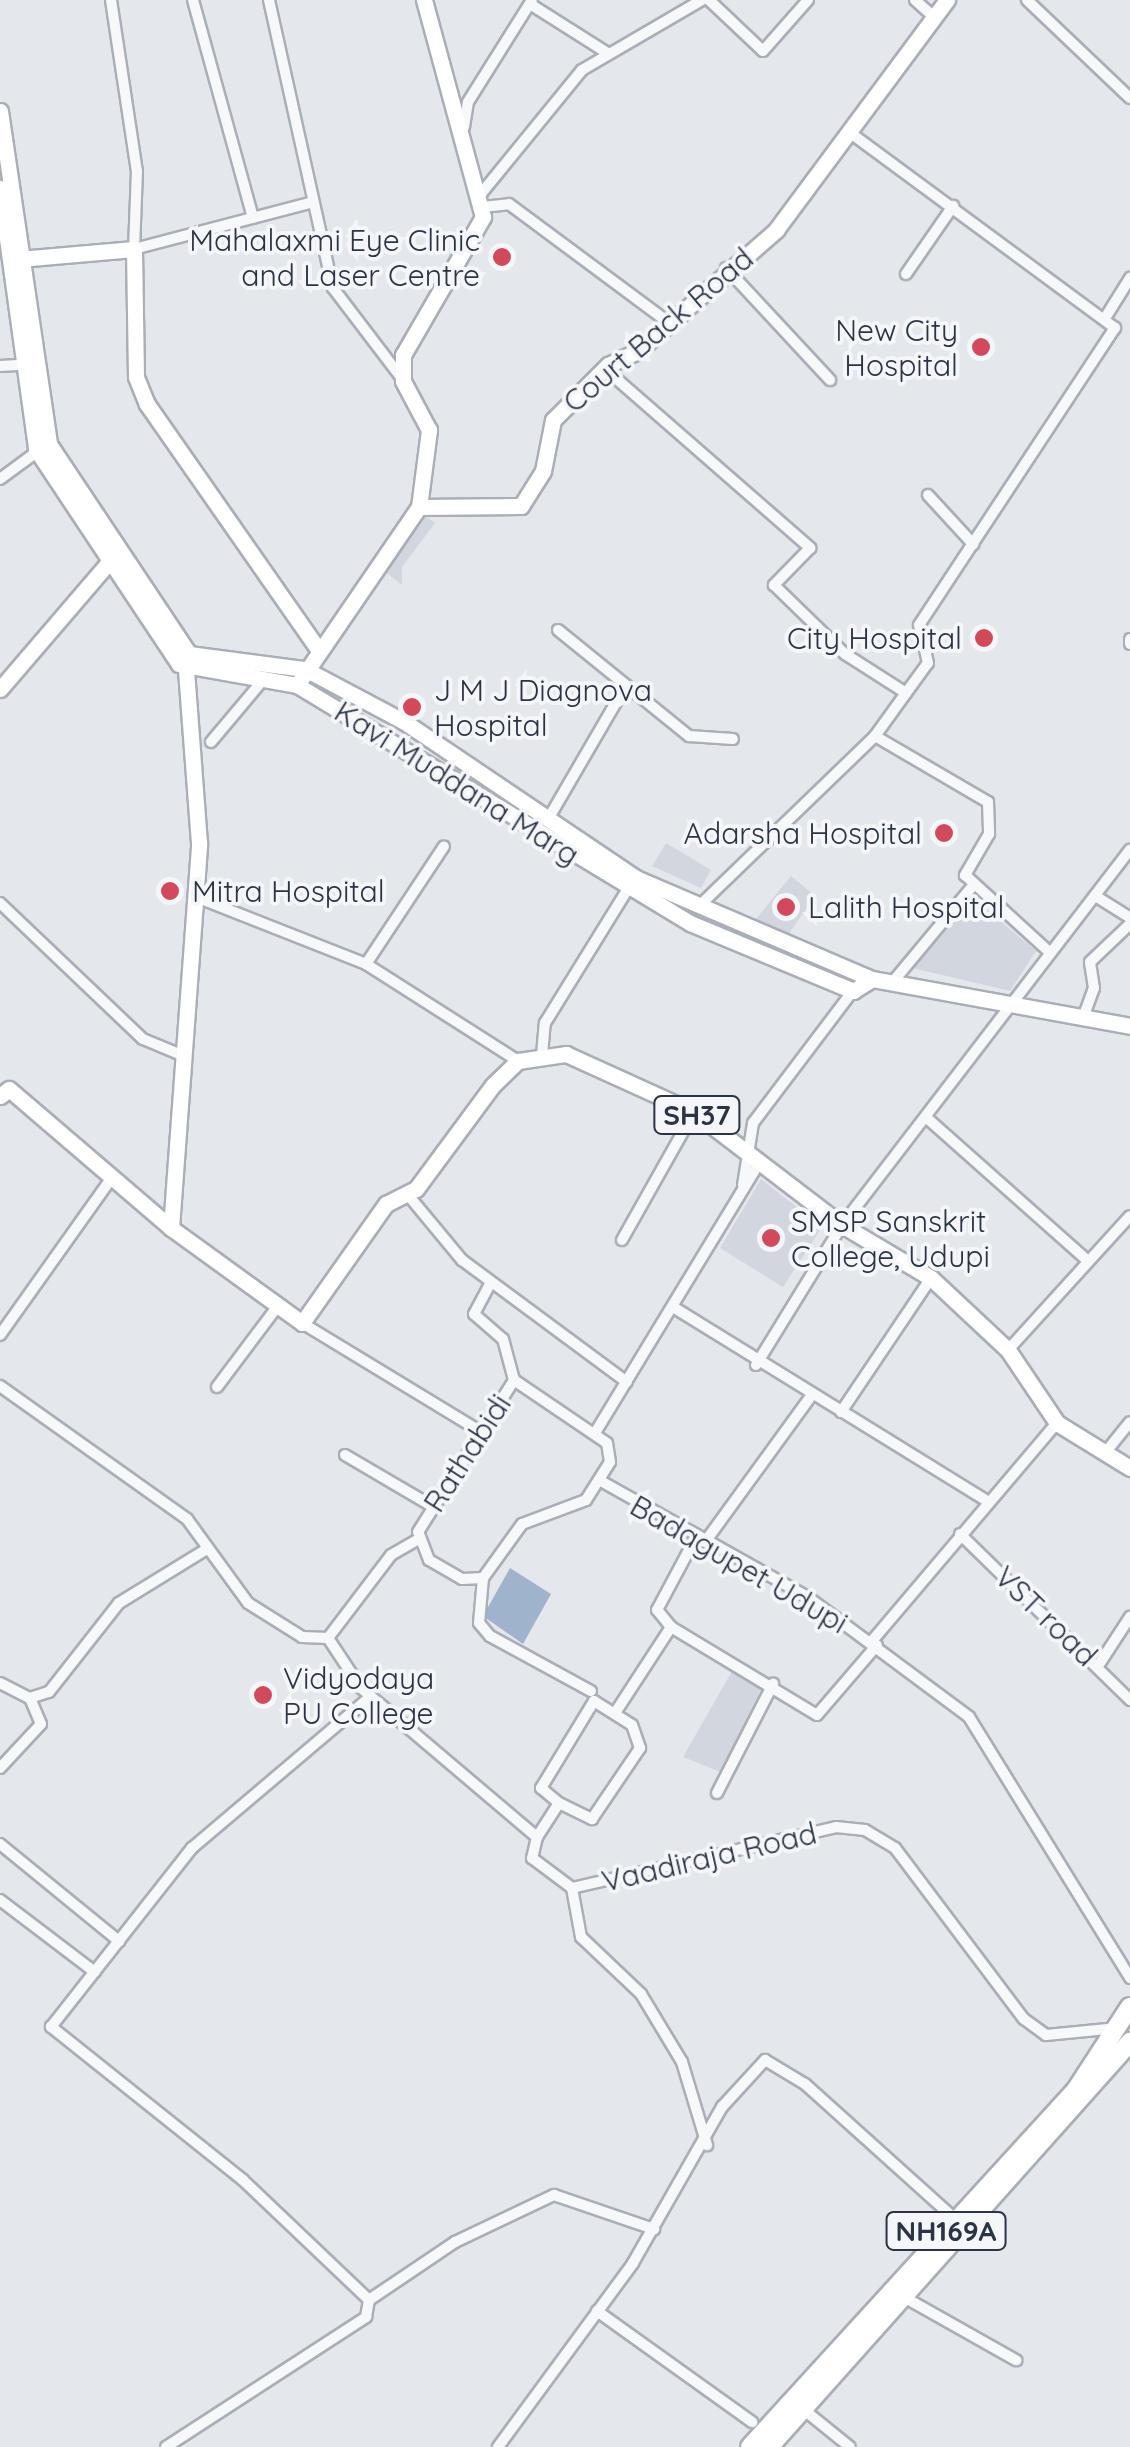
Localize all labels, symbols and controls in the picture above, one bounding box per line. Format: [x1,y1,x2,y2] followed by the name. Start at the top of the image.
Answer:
[189,222,480,292] place label: Mahalaxmi Eye Clinic and Laser Centre
[556,240,760,420] street label: Court Back Road
[489,244,515,270] marker: Mahalaxmi Eye Clinic and Laser Centre
[835,312,958,382] place label: New City Hospital
[968,334,994,360] marker: New City Hospital
[787,620,962,656] place label: City Hospital
[971,625,997,651] marker: City Hospital
[434,672,652,742] place label: J M J Diagnova Hospital
[328,693,586,873] street label: Kavi Muddana Marg
[399,694,425,720] marker: J M J Diagnova Hospital
[684,815,922,851] place label: Adarsha Hospital
[931,820,957,846] marker: Adarsha Hospital
[192,873,385,909] place label: Mitra Hospital
[157,878,183,904] marker: Mitra Hospital
[808,889,1004,925] place label: Lalith Hospital
[773,894,799,920] marker: Lalith Hospital
[652,1092,742,1138] road number: SH37
[791,1203,990,1274] place label: SMSP Sanskrit College, Udupi
[760,1227,782,1249] marker: SMSP Sanskrit College, Udupi
[416,1387,518,1519] street label: Rathabidi
[624,1487,854,1641] street label: Badagupet Udupi
[987,1559,1105,1673] street label: VST road
[283,1660,434,1730] place label: Vidyodaya PU College
[252,1684,274,1706] marker: Vidyodaya PU College
[598,1815,820,1899] street label: Vaadiraja Road
[884,2208,1008,2254] road number: NH169A

